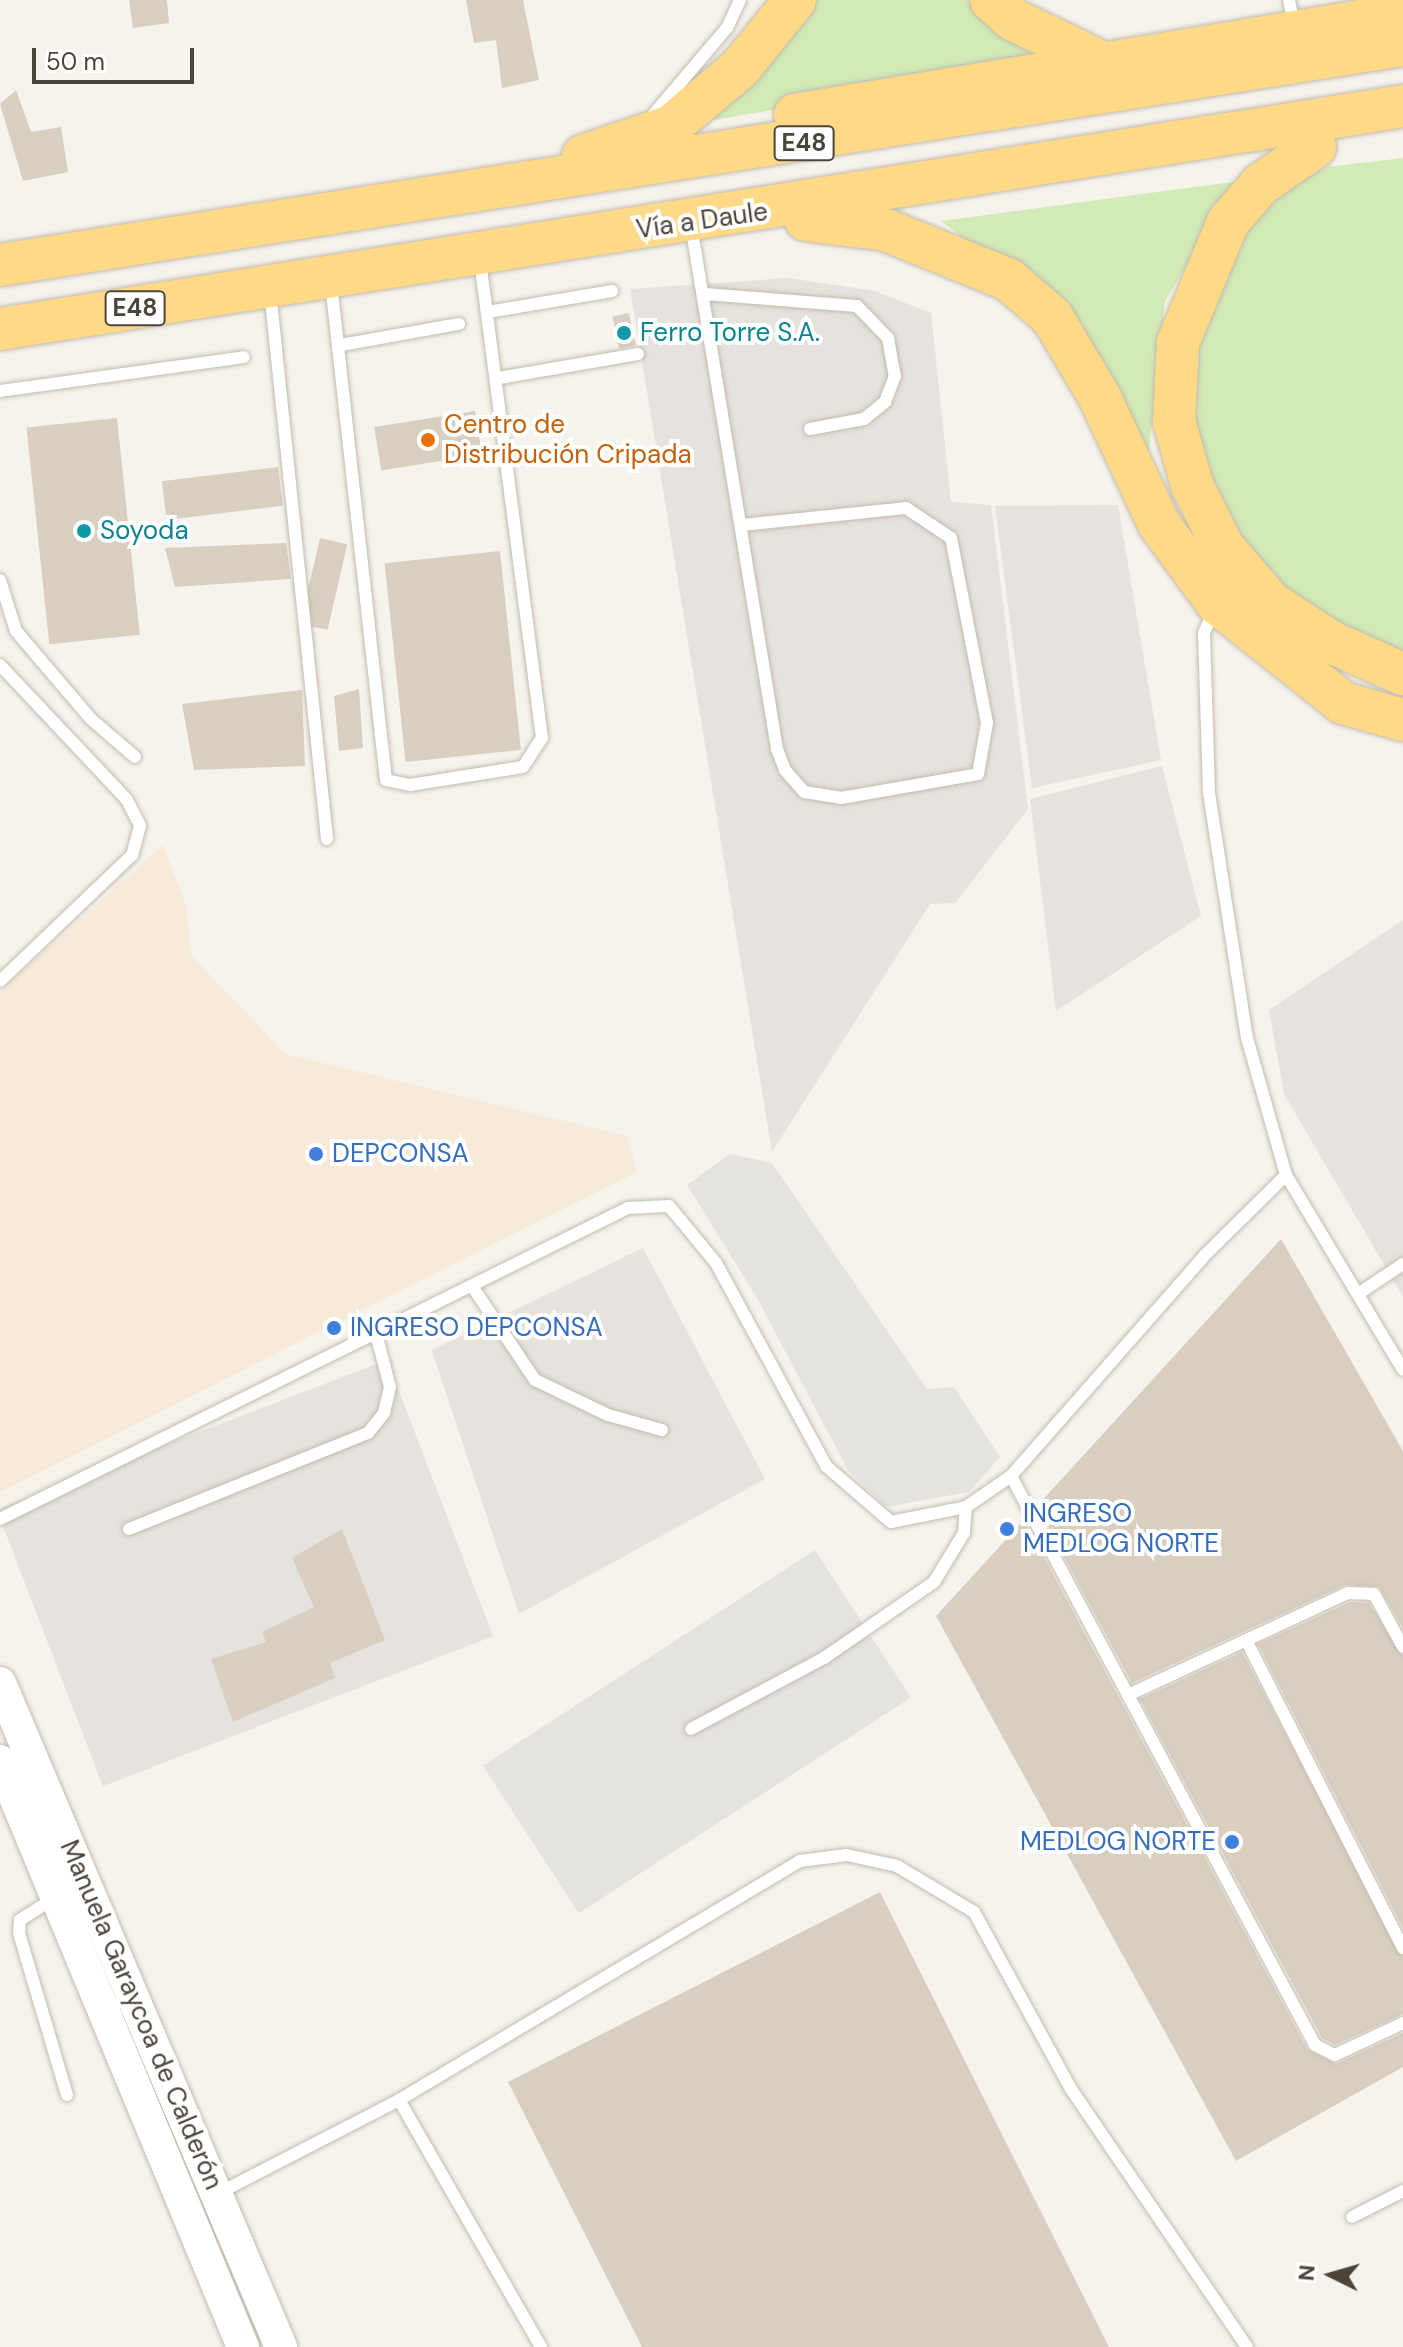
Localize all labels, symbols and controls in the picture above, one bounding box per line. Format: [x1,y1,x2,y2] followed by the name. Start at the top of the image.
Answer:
[36,32,198,82] scale bar
[46,46,105,77] text: 50 m
[772,123,836,163] road number: E48
[634,196,770,246] street label: Vía a Daule
[103,288,167,328] road number: E48
[640,317,820,349] place label: Ferro Torre S.A.
[615,324,633,342] marker: Ferro Torre S.A.
[444,409,692,470] place label: Centro de Distribución Cripada
[419,431,437,449] marker: Centro de Distribución Cripada
[100,515,189,547] place label: Soyoda
[75,522,93,540] marker: Soyoda
[332,1138,469,1170] place label: DEPCONSA
[307,1145,325,1163] marker: DEPCONSA
[350,1312,603,1344] place label: INGRESO DEPCONSA
[325,1319,343,1337] marker: INGRESO DEPCONSA
[1023,1498,1219,1560] place label: INGRESO MEDLOG NORTE
[998,1520,1016,1538] marker: INGRESO MEDLOG NORTE
[1020,1826,1216,1858] place label: MEDLOG NORTE
[1223,1833,1241,1851] marker: MEDLOG NORTE
[53,1836,229,2194] street label: Manuela Garaycoa de Calderón
[1291,2235,1371,2315] north arrow
[1291,2264,1322,2282] text: N

